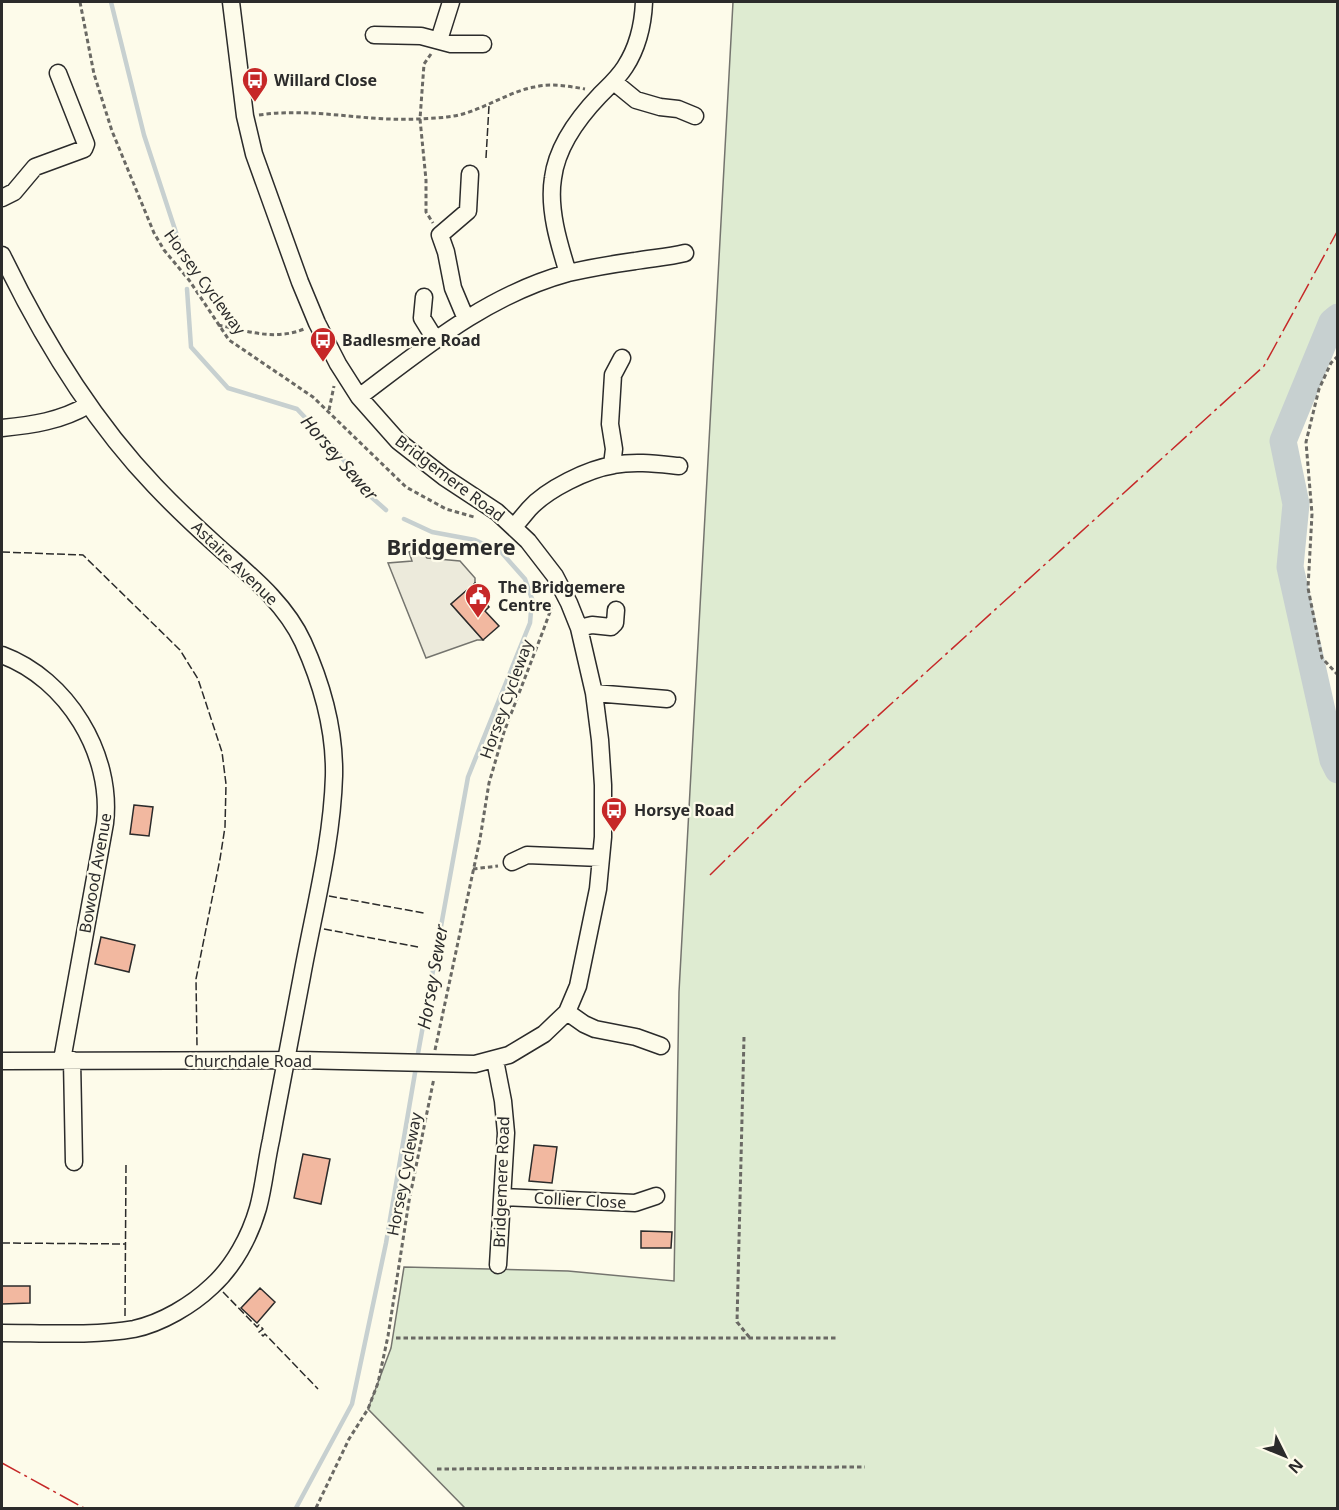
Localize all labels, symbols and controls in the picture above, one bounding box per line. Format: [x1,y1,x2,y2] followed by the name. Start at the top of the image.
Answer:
[240,65,270,103] bus stop icon: Willard Close
[274,69,377,91] place label: Willard Close
[159,225,251,340] street label: Horsey Cycleway
[308,325,338,363] bus stop icon: Badlesmere Road
[342,329,481,351] place label: Badlesmere Road
[296,410,384,506] water label: Horsey Sewer
[391,430,509,526] street label: Bridgemere Road
[187,516,283,610] street label: Astaire Avenue
[386,531,516,561] district label: Bridgemere
[498,576,625,616] place label: The Bridgemere Centre
[463,581,493,619] public building icon: The Bridgemere Centre
[474,636,538,762] street label: Horsey Cycleway
[599,795,629,833] bus stop icon: Horsye Road
[634,799,734,821] place label: Horsye Road
[74,811,116,935] street label: Bowood Avenue
[411,922,453,1031] water label: Horsey Sewer
[184,1050,312,1072] street label: Churchdale Road
[381,1110,427,1238] street label: Horsey Cycleway
[488,1116,514,1248] street label: Bridgemere Road
[533,1187,627,1213] street label: Collier Close
[1255,1426,1315,1486] north arrow
[1283,1454,1308,1478] text: N

